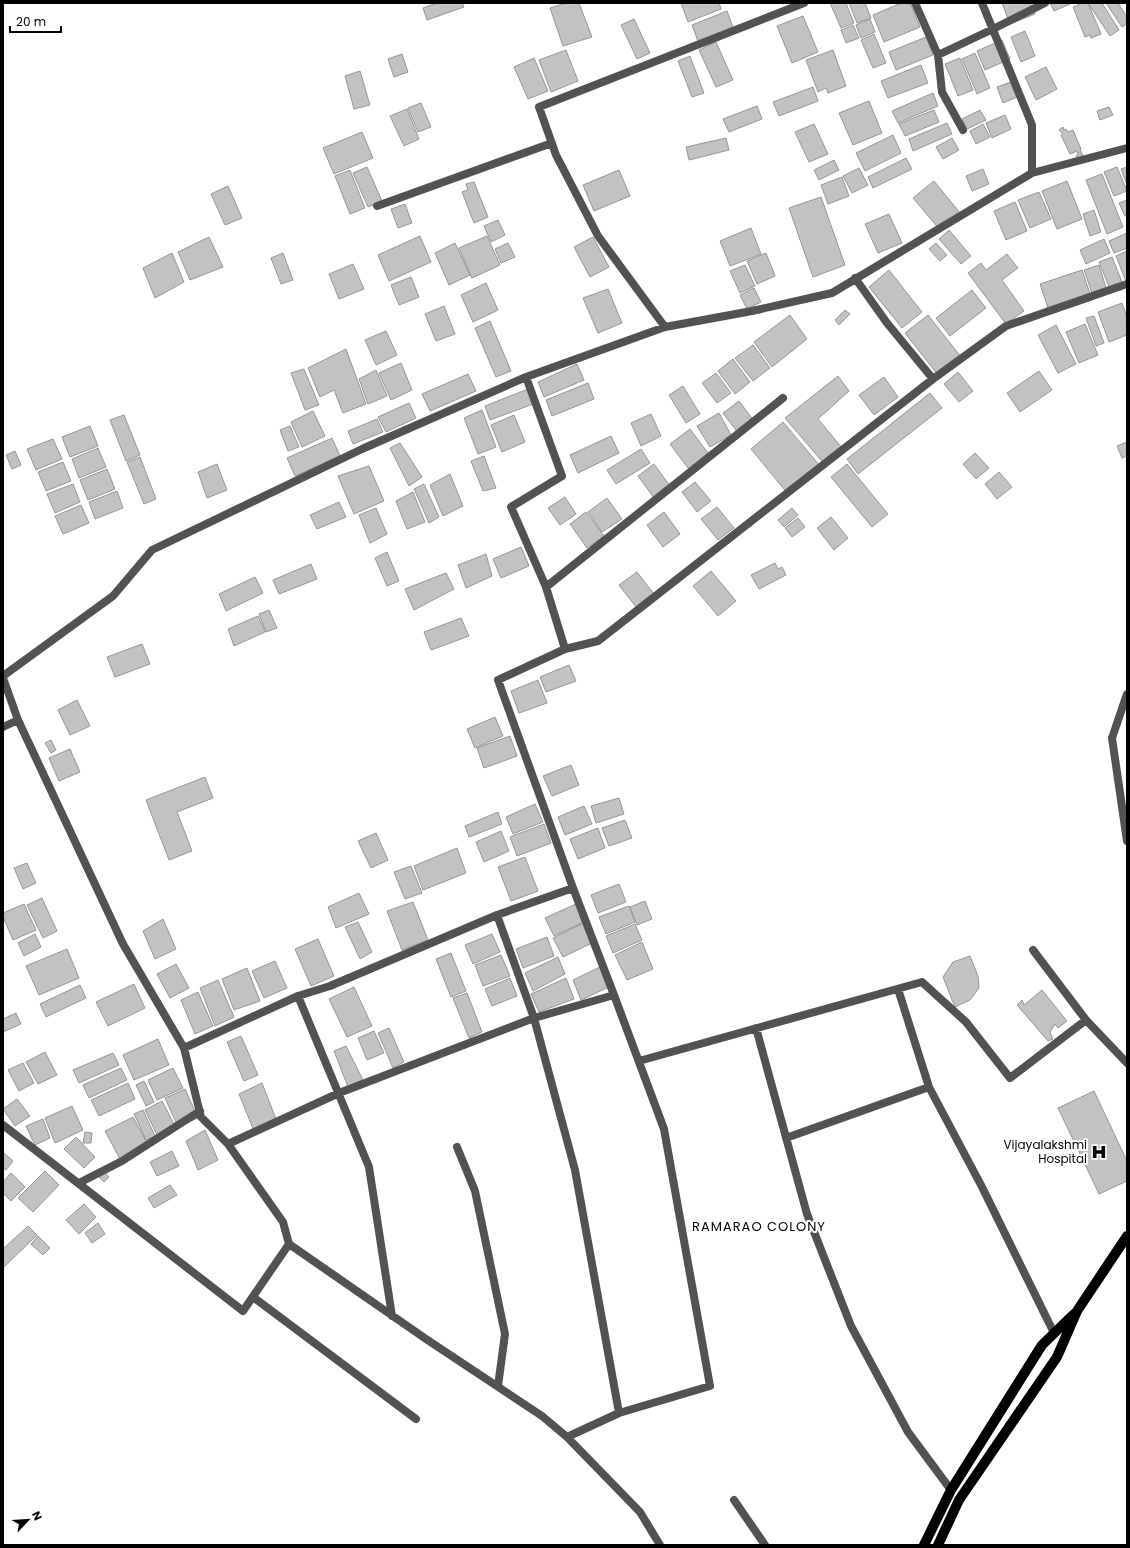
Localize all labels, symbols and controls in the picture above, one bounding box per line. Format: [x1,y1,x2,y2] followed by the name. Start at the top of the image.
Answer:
[10,8,61,34] scale bar
[16,13,46,30] text: 20 m
[1003,1136,1087,1167] place label: Vijayalakshmi Hospital
[1090,1143,1108,1161] hospital icon: Vijayalakshmi Hospital
[692,1217,826,1236] district label: RAMARAO COLONY
[8,1500,48,1540] north arrow
[28,1509,46,1523] text: N

